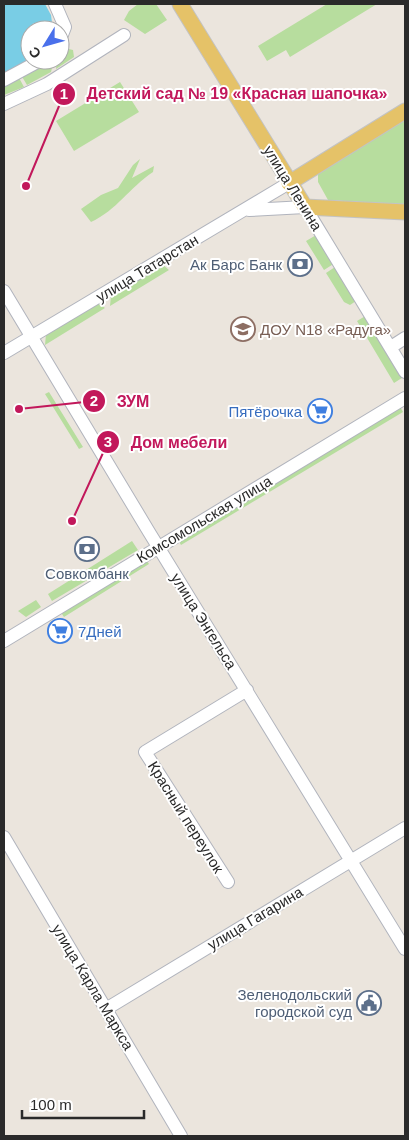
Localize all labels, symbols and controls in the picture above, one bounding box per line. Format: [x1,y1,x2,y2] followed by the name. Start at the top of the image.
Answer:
[20,20,70,70] north arrow
[25,44,44,62] text: С
[51,78,397,109] callout: Детский сад № 19 «Красная шапочка»
[60,85,68,102] text: 1
[87,85,388,102] text: Детский сад № 19 «Красная шапочка»
[260,142,326,234] street label: улица Ленина
[93,231,201,305] street label: улица Татарстан
[287,251,313,277] bank icon: Ак Барс Банк
[190,256,282,273] place label: Ак Барс Банк
[230,316,256,342] school or university icon: ДОУ N18 «Радуга»
[260,321,391,338] place label: ДОУ N18 «Радуга»
[82,386,159,417] callout: ЗУМ
[90,392,98,409] text: 2
[117,393,149,410] text: ЗУМ
[307,398,333,424] supermarket icon: Пятёрочка
[228,403,303,420] place label: Пятёрочка
[96,427,237,458] callout: Дом мебели
[104,433,112,450] text: 3
[131,434,227,451] text: Дом мебели
[133,472,275,566] street label: Комсомольская улица
[74,536,100,562] bank icon: Совкомбанк
[45,565,129,582] place label: Совкомбанк
[168,570,241,673] street label: улица Энгельса
[47,618,73,644] supermarket icon: 7Дней
[78,623,122,640] place label: 7Дней
[145,758,227,876] street label: Красный переулок
[204,883,306,953] street label: улица Гагарина
[49,921,138,1053] street label: улица Карла Маркса
[238,986,352,1020] place label: Зеленодольский городской суд
[356,990,382,1016] public building icon: Зеленодольский городской суд
[22,1088,145,1120] scale bar
[30,1096,72,1113] text: 100 m

